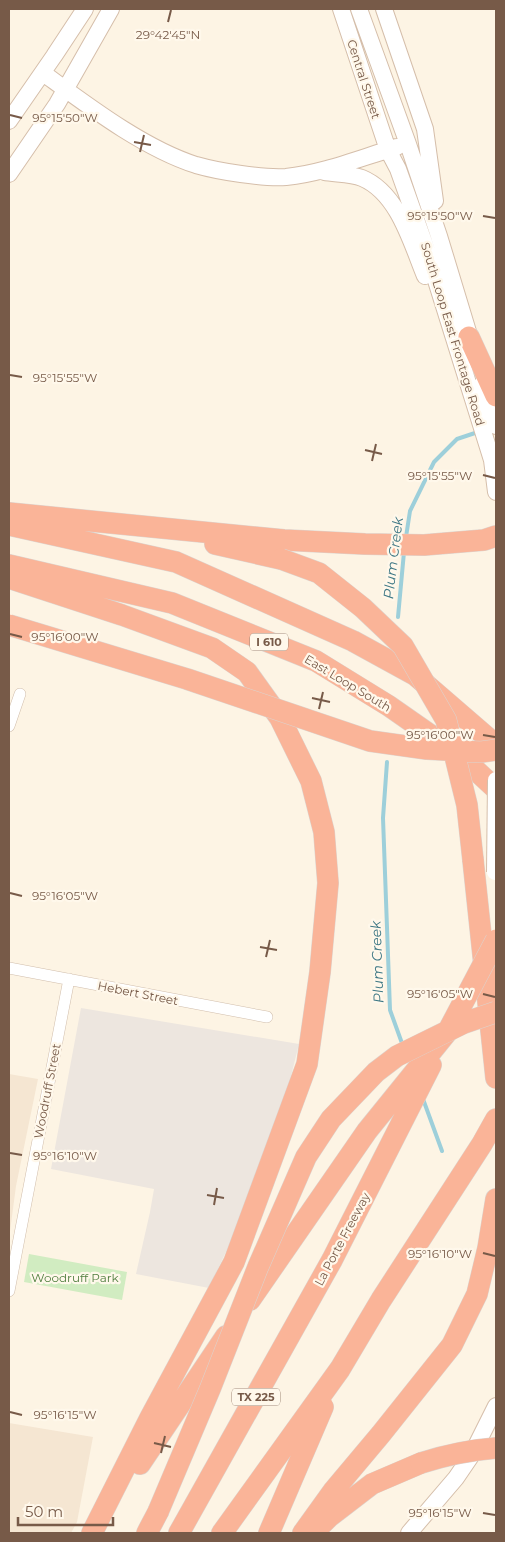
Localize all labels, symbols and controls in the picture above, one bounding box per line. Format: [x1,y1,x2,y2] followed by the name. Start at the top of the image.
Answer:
[136,27,200,42] text: 29°42'45"N
[344,37,384,121] street label: Central Street
[32,110,98,125] text: 95°15'50"W
[407,208,473,223] text: 95°15'50"W
[418,241,488,427] street label: South Loop East Frontage Road
[33,370,97,385] text: 95°15'55"W
[408,468,472,483] text: 95°15'55"W
[379,515,407,600] water label: Plum Creek
[31,629,99,644] text: 95°16'00"W
[250,634,288,650] road number: I 610
[302,651,394,715] street label: East Loop South
[406,727,474,742] text: 95°16'00"W
[32,888,98,903] text: 95°16'05"W
[367,920,387,1004] water label: Plum Creek
[96,978,180,1008] street label: Hebert Street
[407,986,473,1001] text: 95°16'05"W
[30,1042,64,1140] street label: Woodruff Street
[33,1148,97,1163] text: 95°16'10"W
[311,1189,373,1288] street label: La Porte Freeway
[408,1246,472,1261] text: 95°16'10"W
[31,1270,120,1285] park label: Woodruff Park
[232,1388,280,1405] road number: TX 225
[34,1407,96,1422] text: 95°16'15"W
[18,1494,112,1526] scale bar
[25,1502,63,1521] text: 50 m
[409,1505,471,1520] text: 95°16'15"W

